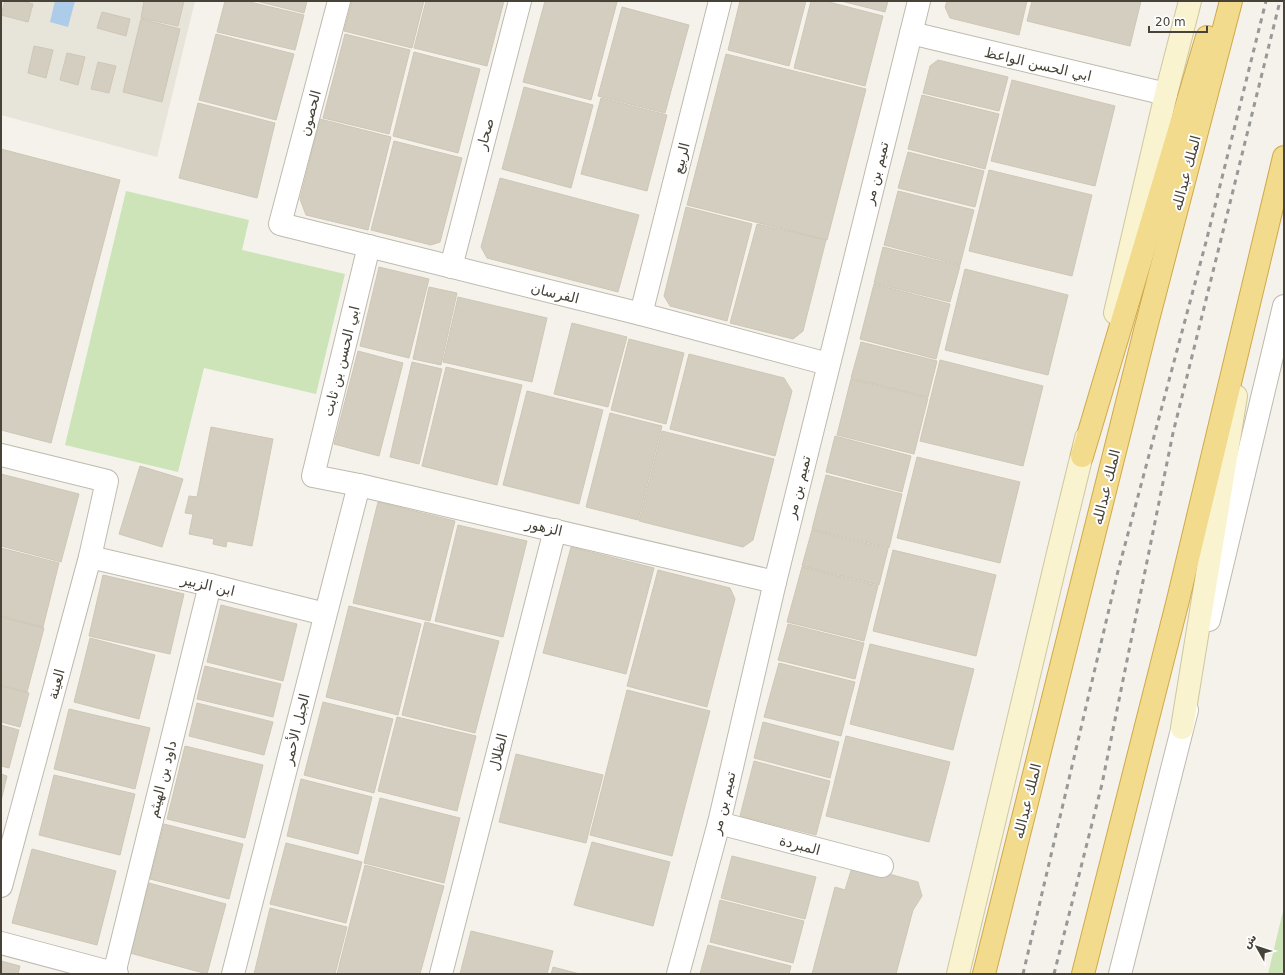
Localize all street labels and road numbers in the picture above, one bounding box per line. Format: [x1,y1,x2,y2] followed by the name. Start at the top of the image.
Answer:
[983,44,1093,85] street label: ابي الحسن الواعظ
[296,88,325,138] street label: الحصون
[473,116,498,153] street label: صحار
[1168,134,1204,212] street label: الملك عبدالله
[860,140,893,207] street label: تميم بن مر
[669,141,694,175] street label: الربيع
[529,279,581,308] street label: الفرسان
[320,304,363,418] street label: ابي الحسن بن ثابت
[1089,448,1123,526] street label: الملك عبدالله
[782,454,815,521] street label: تميم بن مر
[523,515,564,540] street label: الزهور
[178,571,236,600] street label: ابن الزبير
[44,667,68,701] street label: العينة
[278,691,314,767] street label: الجبل الأحمر
[486,732,510,772] street label: الظلال
[145,739,180,819] street label: داود بن الهيثم
[1010,762,1044,840] street label: الملك عبدالله
[707,770,740,837] street label: تميم بن مر
[777,832,822,859] street label: المبردة

